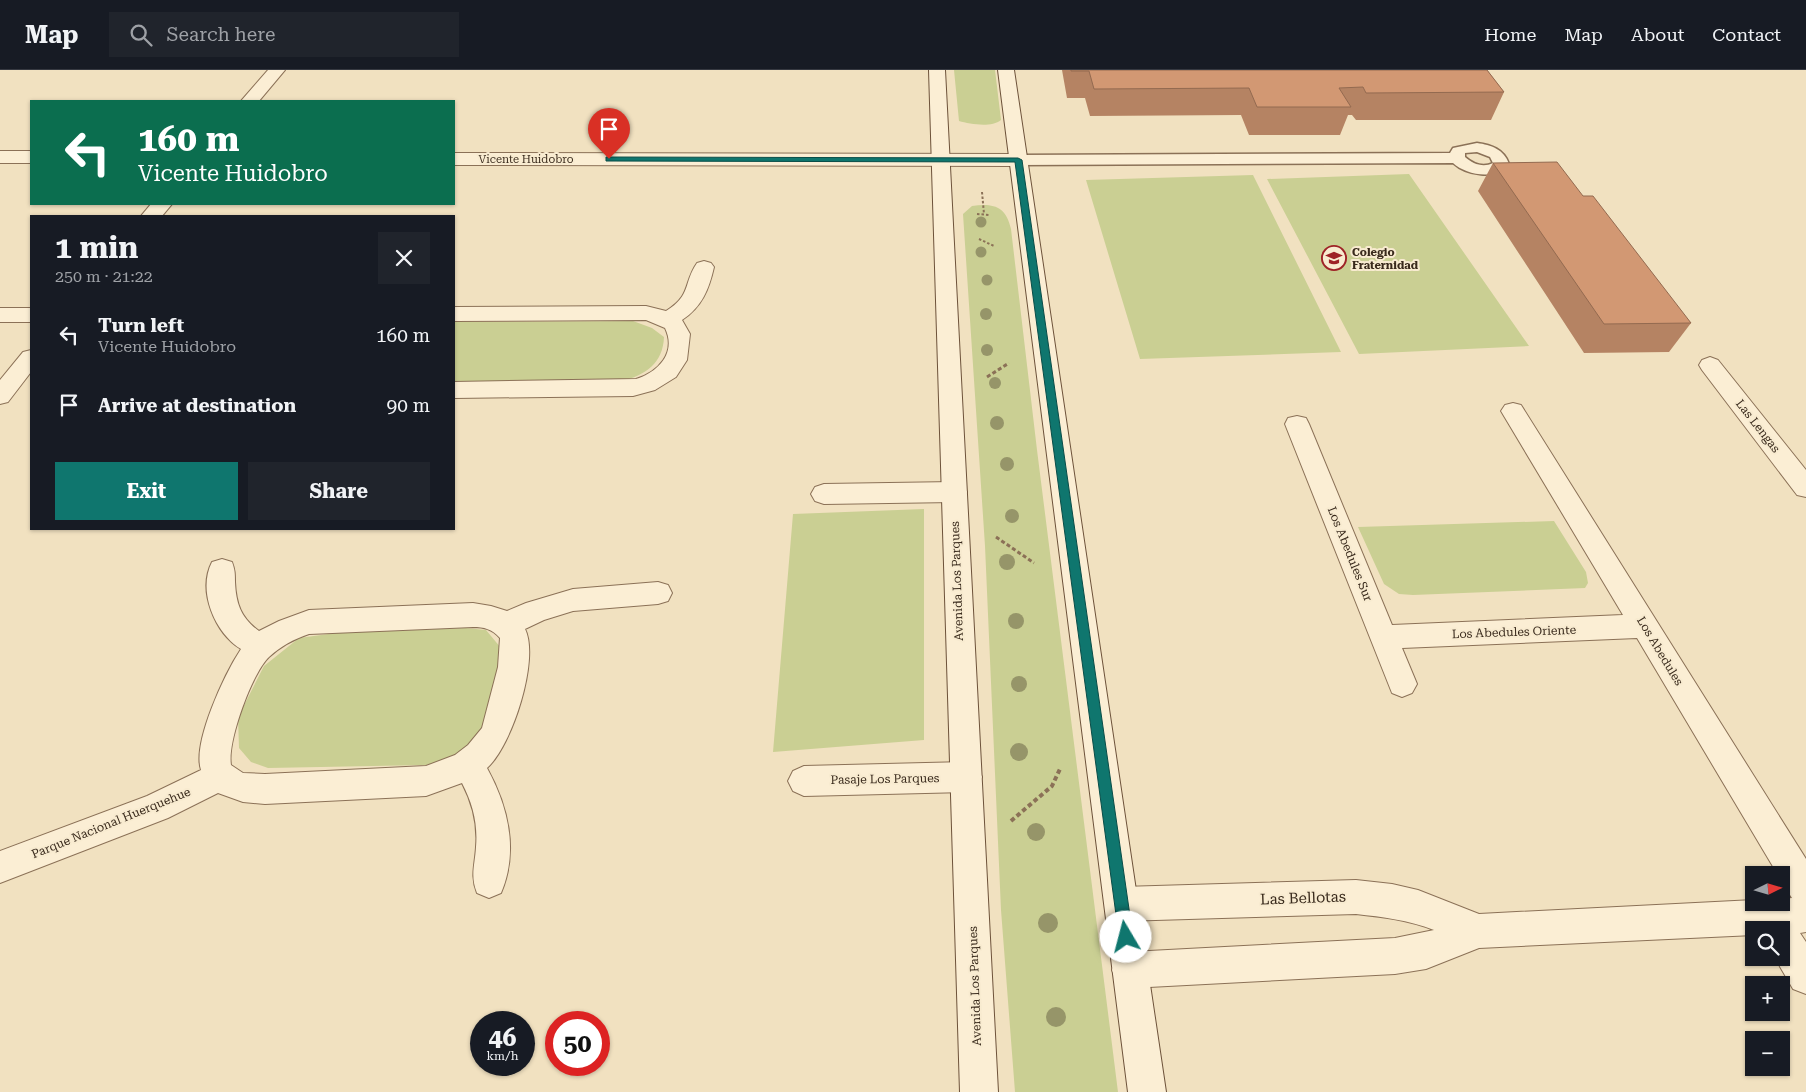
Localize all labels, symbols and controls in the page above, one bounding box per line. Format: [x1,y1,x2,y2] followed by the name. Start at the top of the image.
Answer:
[109,12,459,57] search box
[25,21,79,49] text: Map
[127,21,155,49] icon: search
[167,23,275,46] text: Search here
[1484,24,1536,45] text: Home
[1564,24,1603,45] text: Map
[1631,24,1684,45] text: About
[1712,24,1781,45] text: Contact
[588,108,630,159] pin
[595,115,623,143] icon: arrive
[138,119,239,160] text: 160 m
[55,120,120,185] icon: left
[479,153,574,166] street label: Vicente Huidobro
[138,161,328,186] text: Vicente Huidobro
[55,230,138,265] text: 1 min
[378,232,430,284] button: close
[1321,245,1347,271] school or university icon: Colegio Fraternidad
[1352,246,1419,272] place label: Colegio Fraternidad
[55,267,153,286] text: 250 m · 21:22
[98,314,184,337] text: Turn left
[55,321,83,349] icon: left
[376,324,430,347] text: 160 m
[98,337,236,356] text: Vicente Huidobro
[55,391,83,419] icon: arrive
[98,394,296,417] text: Arrive at destination
[387,394,430,417] text: 90 m
[1733,397,1783,456] street label: Las Lengas
[55,462,238,520] button: Exit
[248,462,430,520] button: Share
[1325,505,1375,603] street label: Los Abedules Sur
[948,521,966,641] street label: Avenida Los Parques
[1634,614,1686,688] street label: Los Abedules
[1452,623,1577,641] street label: Los Abedules Oriente
[830,771,940,787] street label: Pasaje Los Parques
[29,784,193,861] street label: Parque Nacional Huerquehue
[1745,866,1790,911] north arrow
[1745,866,1790,1076] map controls
[1260,888,1346,908] street label: Las Bellotas
[1099,910,1151,962] position arrow
[1745,921,1790,966] button: search
[966,926,984,1046] street label: Avenida Los Parques
[1745,976,1790,1021] button: +
[545,1011,610,1076] speed limit sign: 50
[488,1023,517,1052] text: 46
[1745,1031,1790,1076] button: −
[486,1049,519,1063] text: km/h

